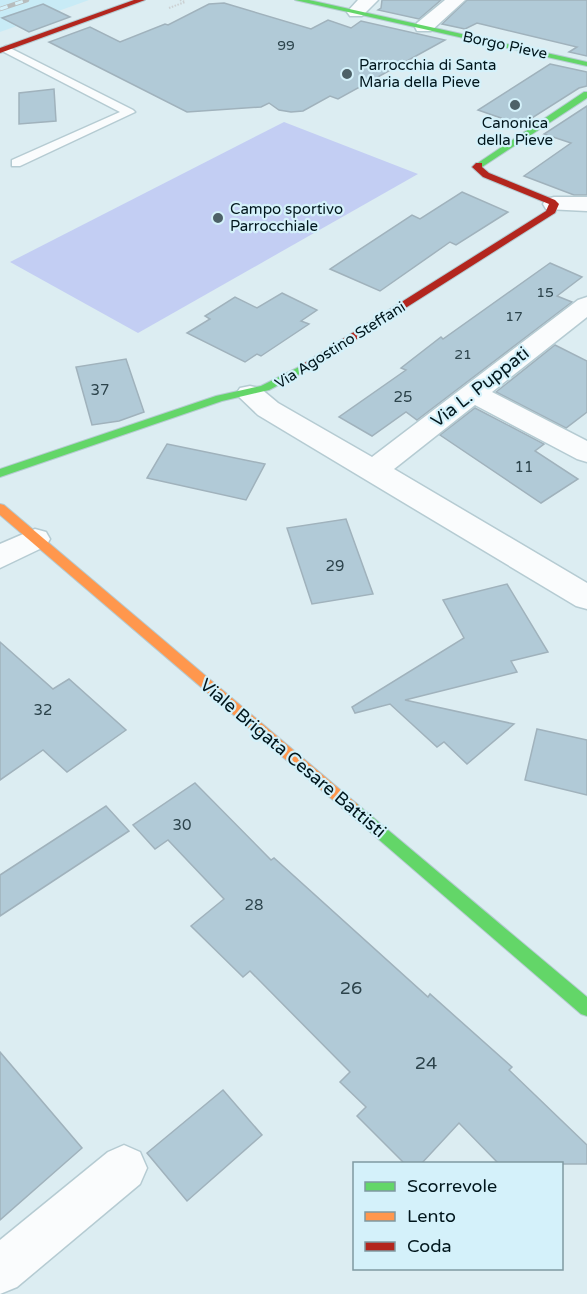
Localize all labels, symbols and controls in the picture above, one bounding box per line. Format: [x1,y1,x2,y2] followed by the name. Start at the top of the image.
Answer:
[461,27,549,63] street label: Borgo Pieve
[277,37,295,54] house number: 99
[359,56,497,91] place label: Parrocchia di Santa Maria della Pieve
[340,67,354,81] marker: Parrocchia di Santa Maria della Pieve
[508,98,522,112] marker: Canonica della Pieve
[477,114,553,149] place label: Canonica della Pieve
[230,200,343,235] place label: Campo sportivo Parrocchiale
[211,211,225,225] marker: Campo sportivo Parrocchiale
[536,284,554,301] house number: 15
[271,298,409,392] street label: Via Agostino Steffani
[505,308,523,325] house number: 17
[427,342,533,432] street label: Via L. Puppati
[454,346,472,363] house number: 21
[91,381,109,399] house number: 37
[394,388,412,406] house number: 25
[515,458,533,476] house number: 11
[326,557,344,575] house number: 29
[195,674,391,842] street label: Viale Brigata Cesare Battisti
[34,701,52,719] house number: 32
[173,816,191,834] house number: 30
[245,896,263,914] house number: 28
[340,977,362,999] house number: 26
[415,1052,437,1074] house number: 24
[353,1162,563,1270] legend
[407,1175,497,1197] text: Scorrevole
[407,1205,456,1227] text: Lento
[407,1235,452,1257] text: Coda

